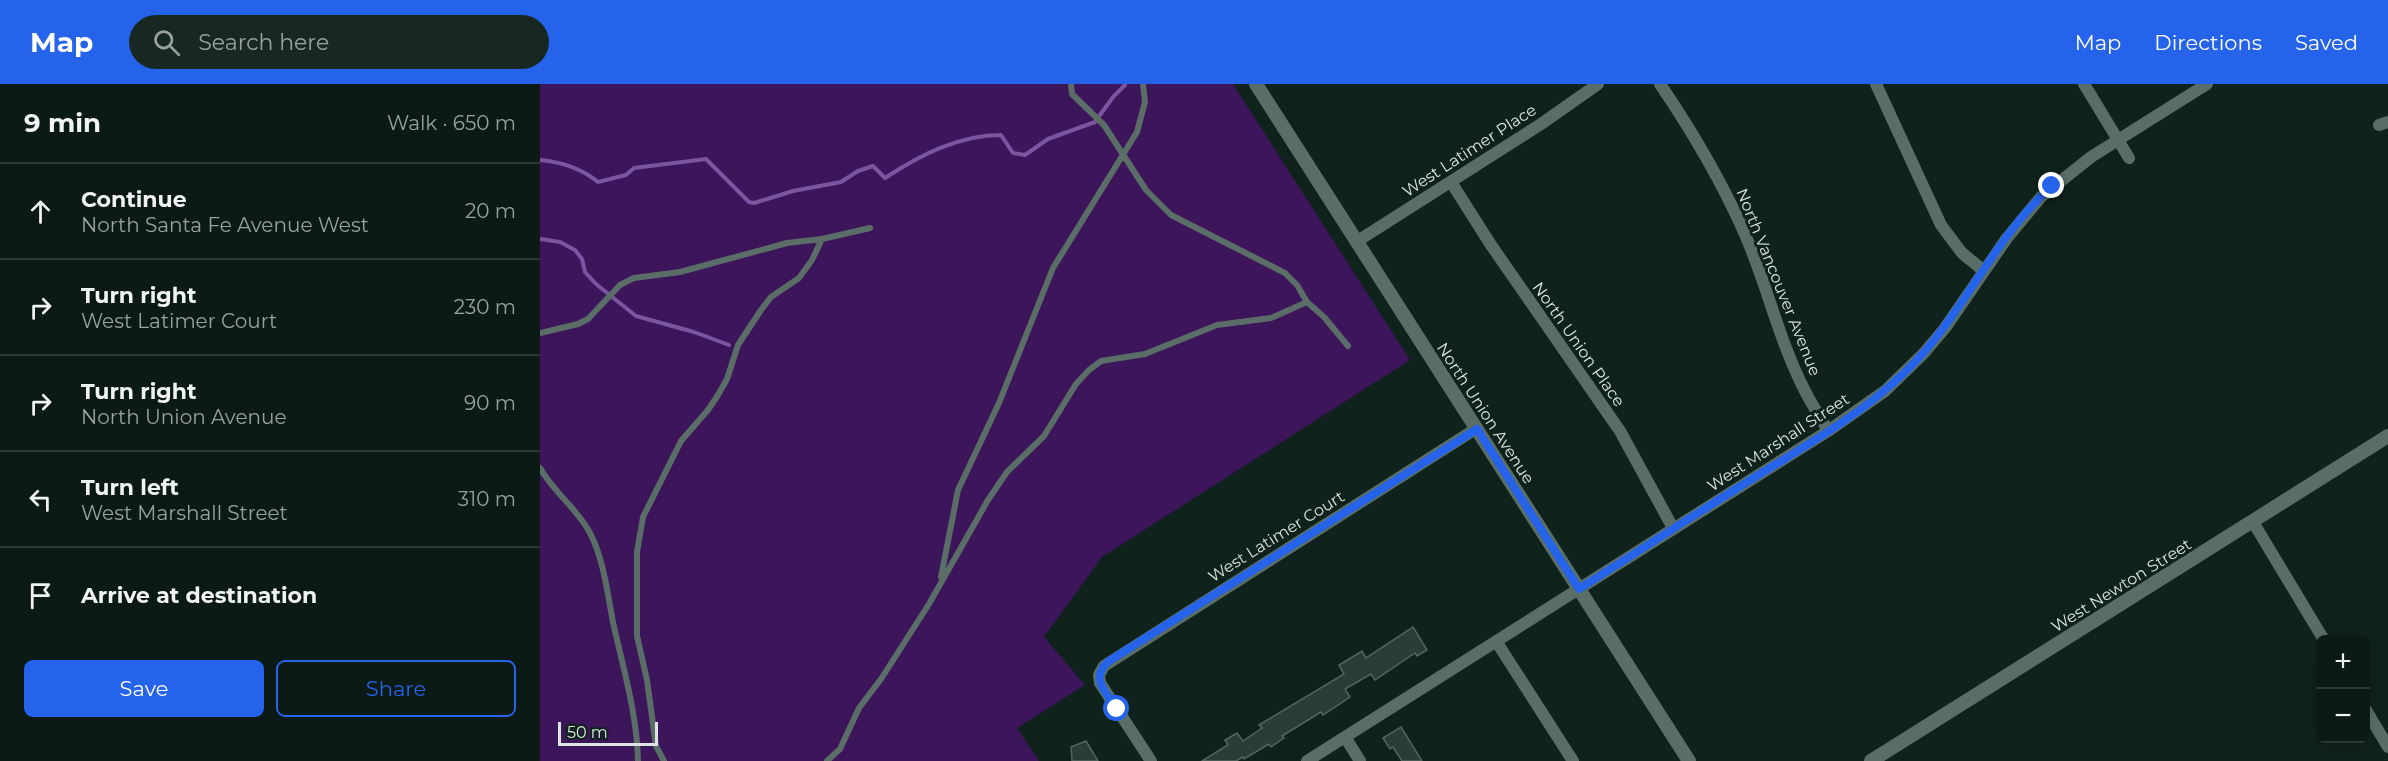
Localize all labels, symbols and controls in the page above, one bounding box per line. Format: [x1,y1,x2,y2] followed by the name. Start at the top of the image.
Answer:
[129,15,549,69] search box
[30,25,93,59] text: Map
[150,26,183,59] icon: search
[198,29,329,56] text: Search here
[2075,30,2121,55] text: Map
[2154,30,2262,55] text: Directions
[2295,30,2358,55] text: Saved
[1399,100,1540,201] street label: West Latimer Place
[24,107,101,139] text: 9 min
[387,111,516,135] text: Walk · 650 m
[2038,172,2064,198] route end
[81,186,187,213] text: Continue
[1732,186,1825,379] street label: North Vancouver Avenue
[24,195,57,228] icon: ahead
[465,199,516,223] text: 20 m
[81,213,369,237] text: North Santa Fe Avenue West
[1528,278,1629,410] street label: North Union Place
[81,282,196,309] text: Turn right
[24,291,57,324] icon: right
[454,295,516,319] text: 230 m
[81,309,277,333] text: West Latimer Court
[1433,339,1538,487] street label: North Union Avenue
[81,378,196,405] text: Turn right
[24,387,57,420] icon: right
[1704,389,1853,495] street label: West Marshall Street
[464,391,516,415] text: 90 m
[81,405,287,429] text: North Union Avenue
[81,474,179,501] text: Turn left
[24,483,57,516] icon: left
[458,487,516,511] text: 310 m
[1205,487,1348,586] street label: West Latimer Court
[81,501,288,525] text: West Marshall Street
[2048,534,2195,636] street label: West Newton Street
[24,579,57,612] icon: arrive
[81,582,317,609] text: Arrive at destination
[2316,635,2370,743] map controls
[2316,635,2370,689] button: +
[24,660,264,717] button: Save
[276,660,516,717] button: Share
[2316,689,2370,743] button: −
[1103,695,1129,721] route start
[558,719,658,746] scale bar
[567,723,608,742] text: 50 m

